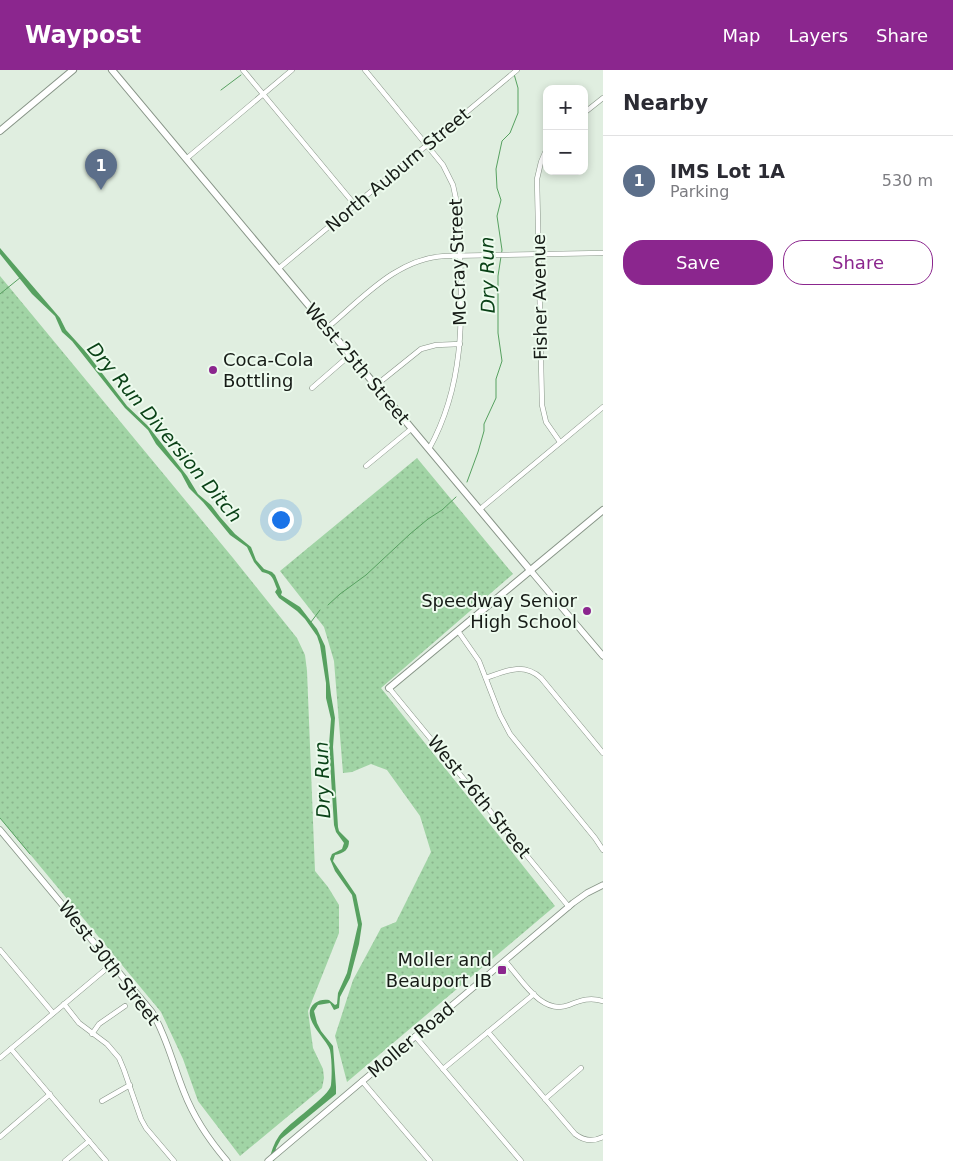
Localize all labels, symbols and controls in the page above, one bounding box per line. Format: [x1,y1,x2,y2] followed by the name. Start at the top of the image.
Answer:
[25,21,141,49] text: Waypost
[722,25,760,46] text: Map
[788,25,848,46] text: Layers
[876,25,928,46] text: Share
[543,85,588,175] map controls
[543,85,588,130] button: +
[623,91,708,115] text: Nearby
[321,103,474,236] street label: North Auburn Street
[543,130,588,175] button: −
[85,149,117,190] pin: 1
[670,160,785,182] text: IMS Lot 1A
[633,171,645,190] text: 1
[882,171,933,190] text: 530 m
[670,182,729,201] text: Parking
[445,198,470,326] street label: McCray Street
[528,234,551,360] street label: Fisher Avenue
[475,236,499,314] water label: Dry Run
[623,240,773,285] button: Save
[783,240,933,285] button: Share
[301,299,414,429] street label: West 25th Street
[83,337,247,527] water label: Dry Run Diversion Ditch
[223,349,314,391] place label: Coca-Cola Bottling
[207,364,219,376] marker: Coca-Cola Bottling
[268,507,294,533] your location
[421,590,578,632] place label: Speedway Senior High School
[581,605,593,617] marker: Speedway Senior High School
[423,731,535,862] street label: West 26th Street
[310,741,334,819] water label: Dry Run
[54,896,164,1029] street label: West 30th Street
[386,949,492,991] place label: Moller and Beauport IB
[496,964,508,976] marker: Moller and Beauport IB
[363,998,458,1082] street label: Moller Road

